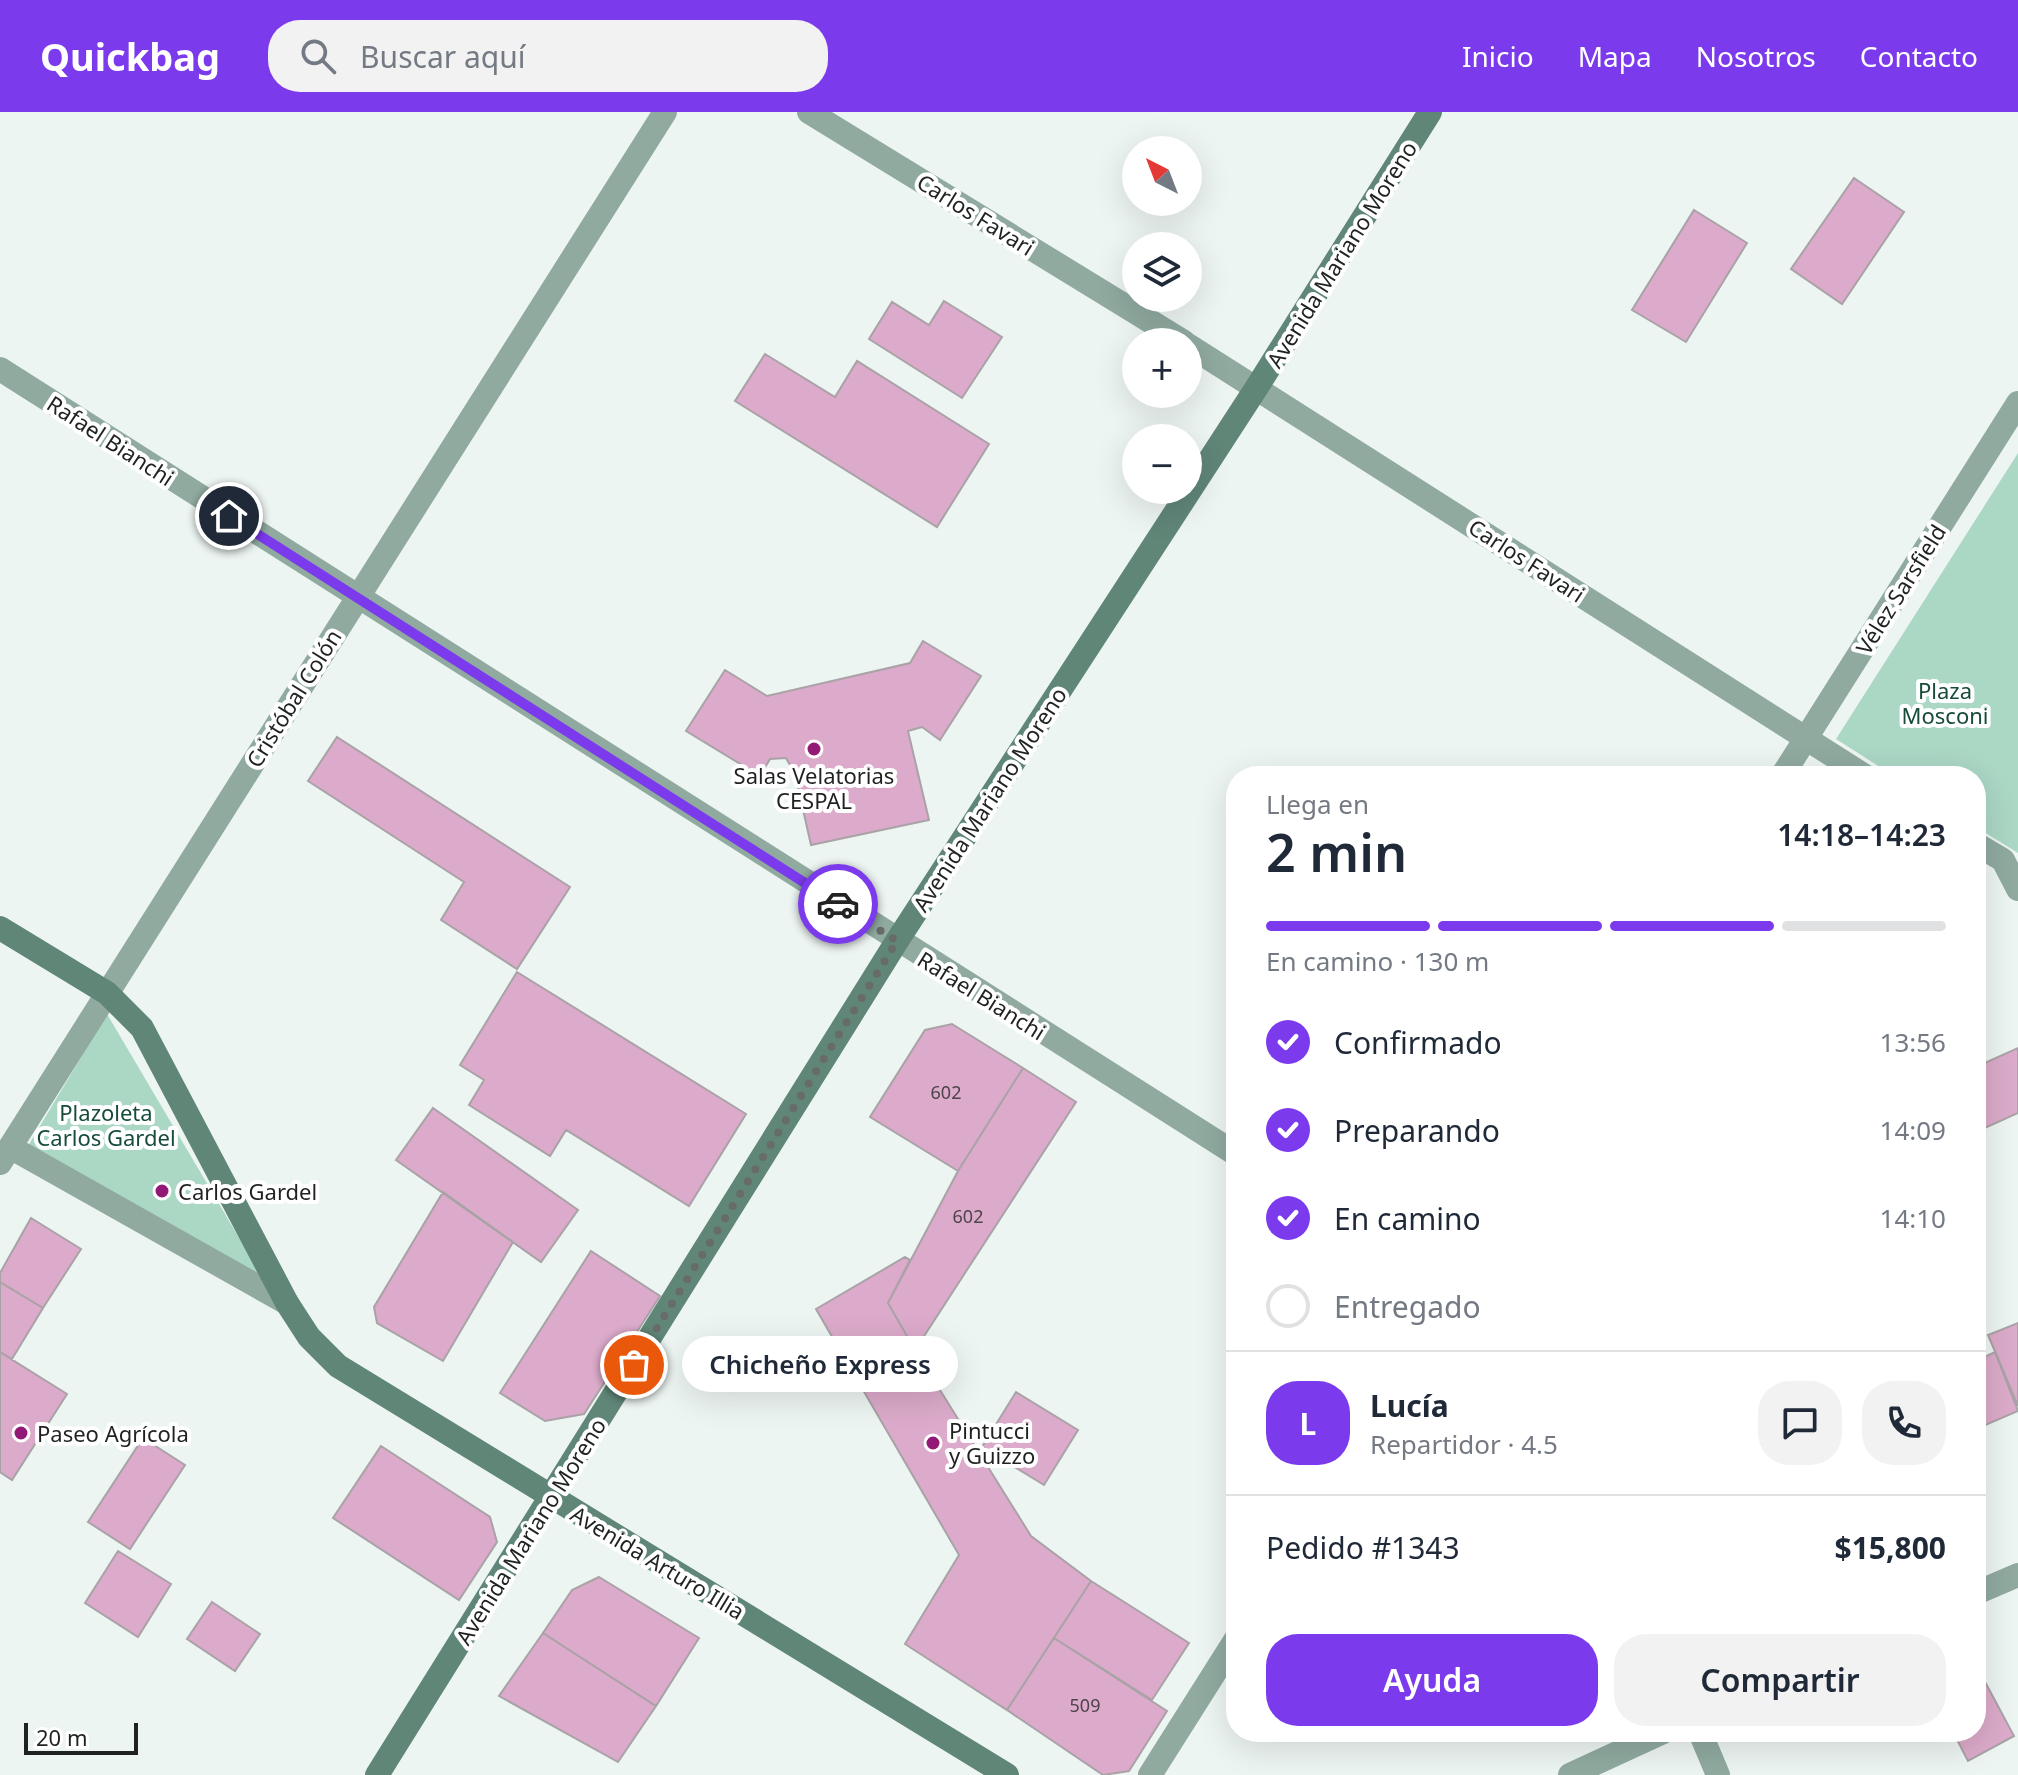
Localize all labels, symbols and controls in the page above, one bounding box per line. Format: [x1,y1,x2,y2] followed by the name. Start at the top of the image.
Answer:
[268,20,828,92] search box
[40,30,220,82] text: Quickbag
[296,34,340,78] icon: search
[360,36,525,77] text: Buscar aquí
[1462,37,1534,75] text: Inicio
[1578,37,1652,75] text: Mapa
[1696,37,1816,75] text: Nosotros
[1860,37,1978,75] text: Contacto
[1259,135,1423,373] street label: Avenida Mariano Moreno
[1122,136,1202,216] north arrow
[1122,136,1202,504] map controls
[912,166,1040,262] street label: Carlos Favari
[1122,232,1202,312] button: layers
[1122,328,1202,408] button: +
[42,388,180,492] street label: Rafael Bianchi
[1122,424,1202,504] button: −
[195,482,263,550] pin
[207,494,251,538] icon: home
[1463,511,1591,609] street label: Carlos Favari
[1848,518,1952,660] street label: Vélez Sarsfield
[239,623,347,773] street label: Cristóbal Colón
[1902,675,1988,730] park label: Plaza Mosconi
[905,681,1073,917] street label: Avenida Mariano Moreno
[805,740,823,758] marker: Salas Velatorias CESPAL
[734,760,894,815] place label: Salas Velatorias CESPAL
[1266,786,1369,822] text: Llega en
[1777,814,1946,855] text: 14:18–14:23
[1266,816,1407,887] text: 2 min
[798,864,878,944] courier
[816,882,860,926] icon: car
[1266,943,1489,979] text: En camino · 130 m
[912,944,1052,1046] street label: Rafael Bianchi
[1266,1020,1310,1064] icon: check
[1334,1022,1502,1063] text: Confirmado
[1880,1024,1946,1060] text: 13:56
[931,1080,961,1104] house number: 602
[36,1097,176,1152] park label: Plazoleta Carlos Gardel
[1266,1108,1310,1152] icon: check
[1334,1110,1500,1151] text: Preparando
[1880,1112,1946,1148] text: 14:09
[178,1176,317,1206] place label: Carlos Gardel
[153,1182,171,1200] marker: Carlos Gardel
[1266,1196,1310,1240] icon: check
[1334,1198,1481,1239] text: En camino
[1880,1200,1946,1236] text: 14:10
[953,1204,983,1228] house number: 602
[1334,1286,1481,1327] text: Entregado
[600,1331,668,1399] pin
[682,1337,958,1393] callout: Chicheño Express
[612,1343,656,1387] icon: bag
[709,1346,931,1382] text: Chicheño Express
[1758,1381,1842,1465] button: chat
[1862,1381,1946,1465] button: phone
[1370,1385,1449,1426] text: Lucía
[1300,1403,1316,1444] text: L
[448,1412,612,1650] street label: Avenida Mariano Moreno
[949,1415,1035,1470] place label: Pintucci y Guizzo
[37,1418,189,1448] place label: Paseo Agrícola
[12,1424,30,1442] marker: Paseo Agrícola
[1370,1426,1558,1462] text: Repartidor · 4.5
[924,1434,942,1452] marker: Pintucci y Guizzo
[566,1498,750,1626] street label: Avenida Arturo Illia
[1266,1527,1460,1568] text: Pedido #1343
[1834,1527,1946,1568] text: $15,800
[1266,1634,1598,1726] button: Ayuda
[1614,1634,1946,1726] button: Compartir
[1070,1693,1100,1717] house number: 509
[24,1719,138,1755] scale bar
[36,1722,87,1752] text: 20 m

